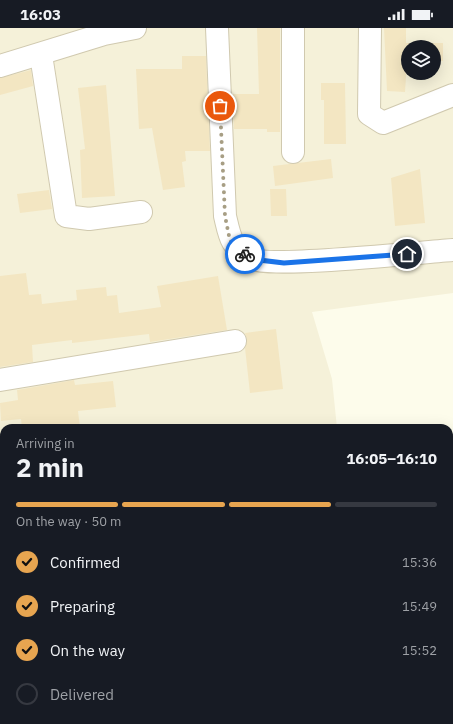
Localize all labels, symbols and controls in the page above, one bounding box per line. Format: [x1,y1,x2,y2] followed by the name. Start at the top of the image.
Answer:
[20,5,61,24] text: 16:03
[401,40,441,80] map controls
[401,40,441,80] button: layers
[203,89,237,123] pin
[209,95,231,117] icon: bag
[225,234,265,274] courier
[390,237,424,271] pin
[234,243,256,265] icon: bike
[396,243,418,265] icon: home
[16,435,75,452] text: Arriving in
[346,449,437,468] text: 16:05–16:10
[16,450,84,484] text: 2 min
[16,513,121,530] text: On the way · 50 m
[16,551,38,573] icon: check
[50,553,120,572] text: Confirmed
[402,554,437,571] text: 15:36
[16,595,38,617] icon: check
[50,597,115,616] text: Preparing
[402,598,437,615] text: 15:49
[16,639,38,661] icon: check
[50,641,125,660] text: On the way
[402,642,437,659] text: 15:52
[50,685,114,704] text: Delivered

